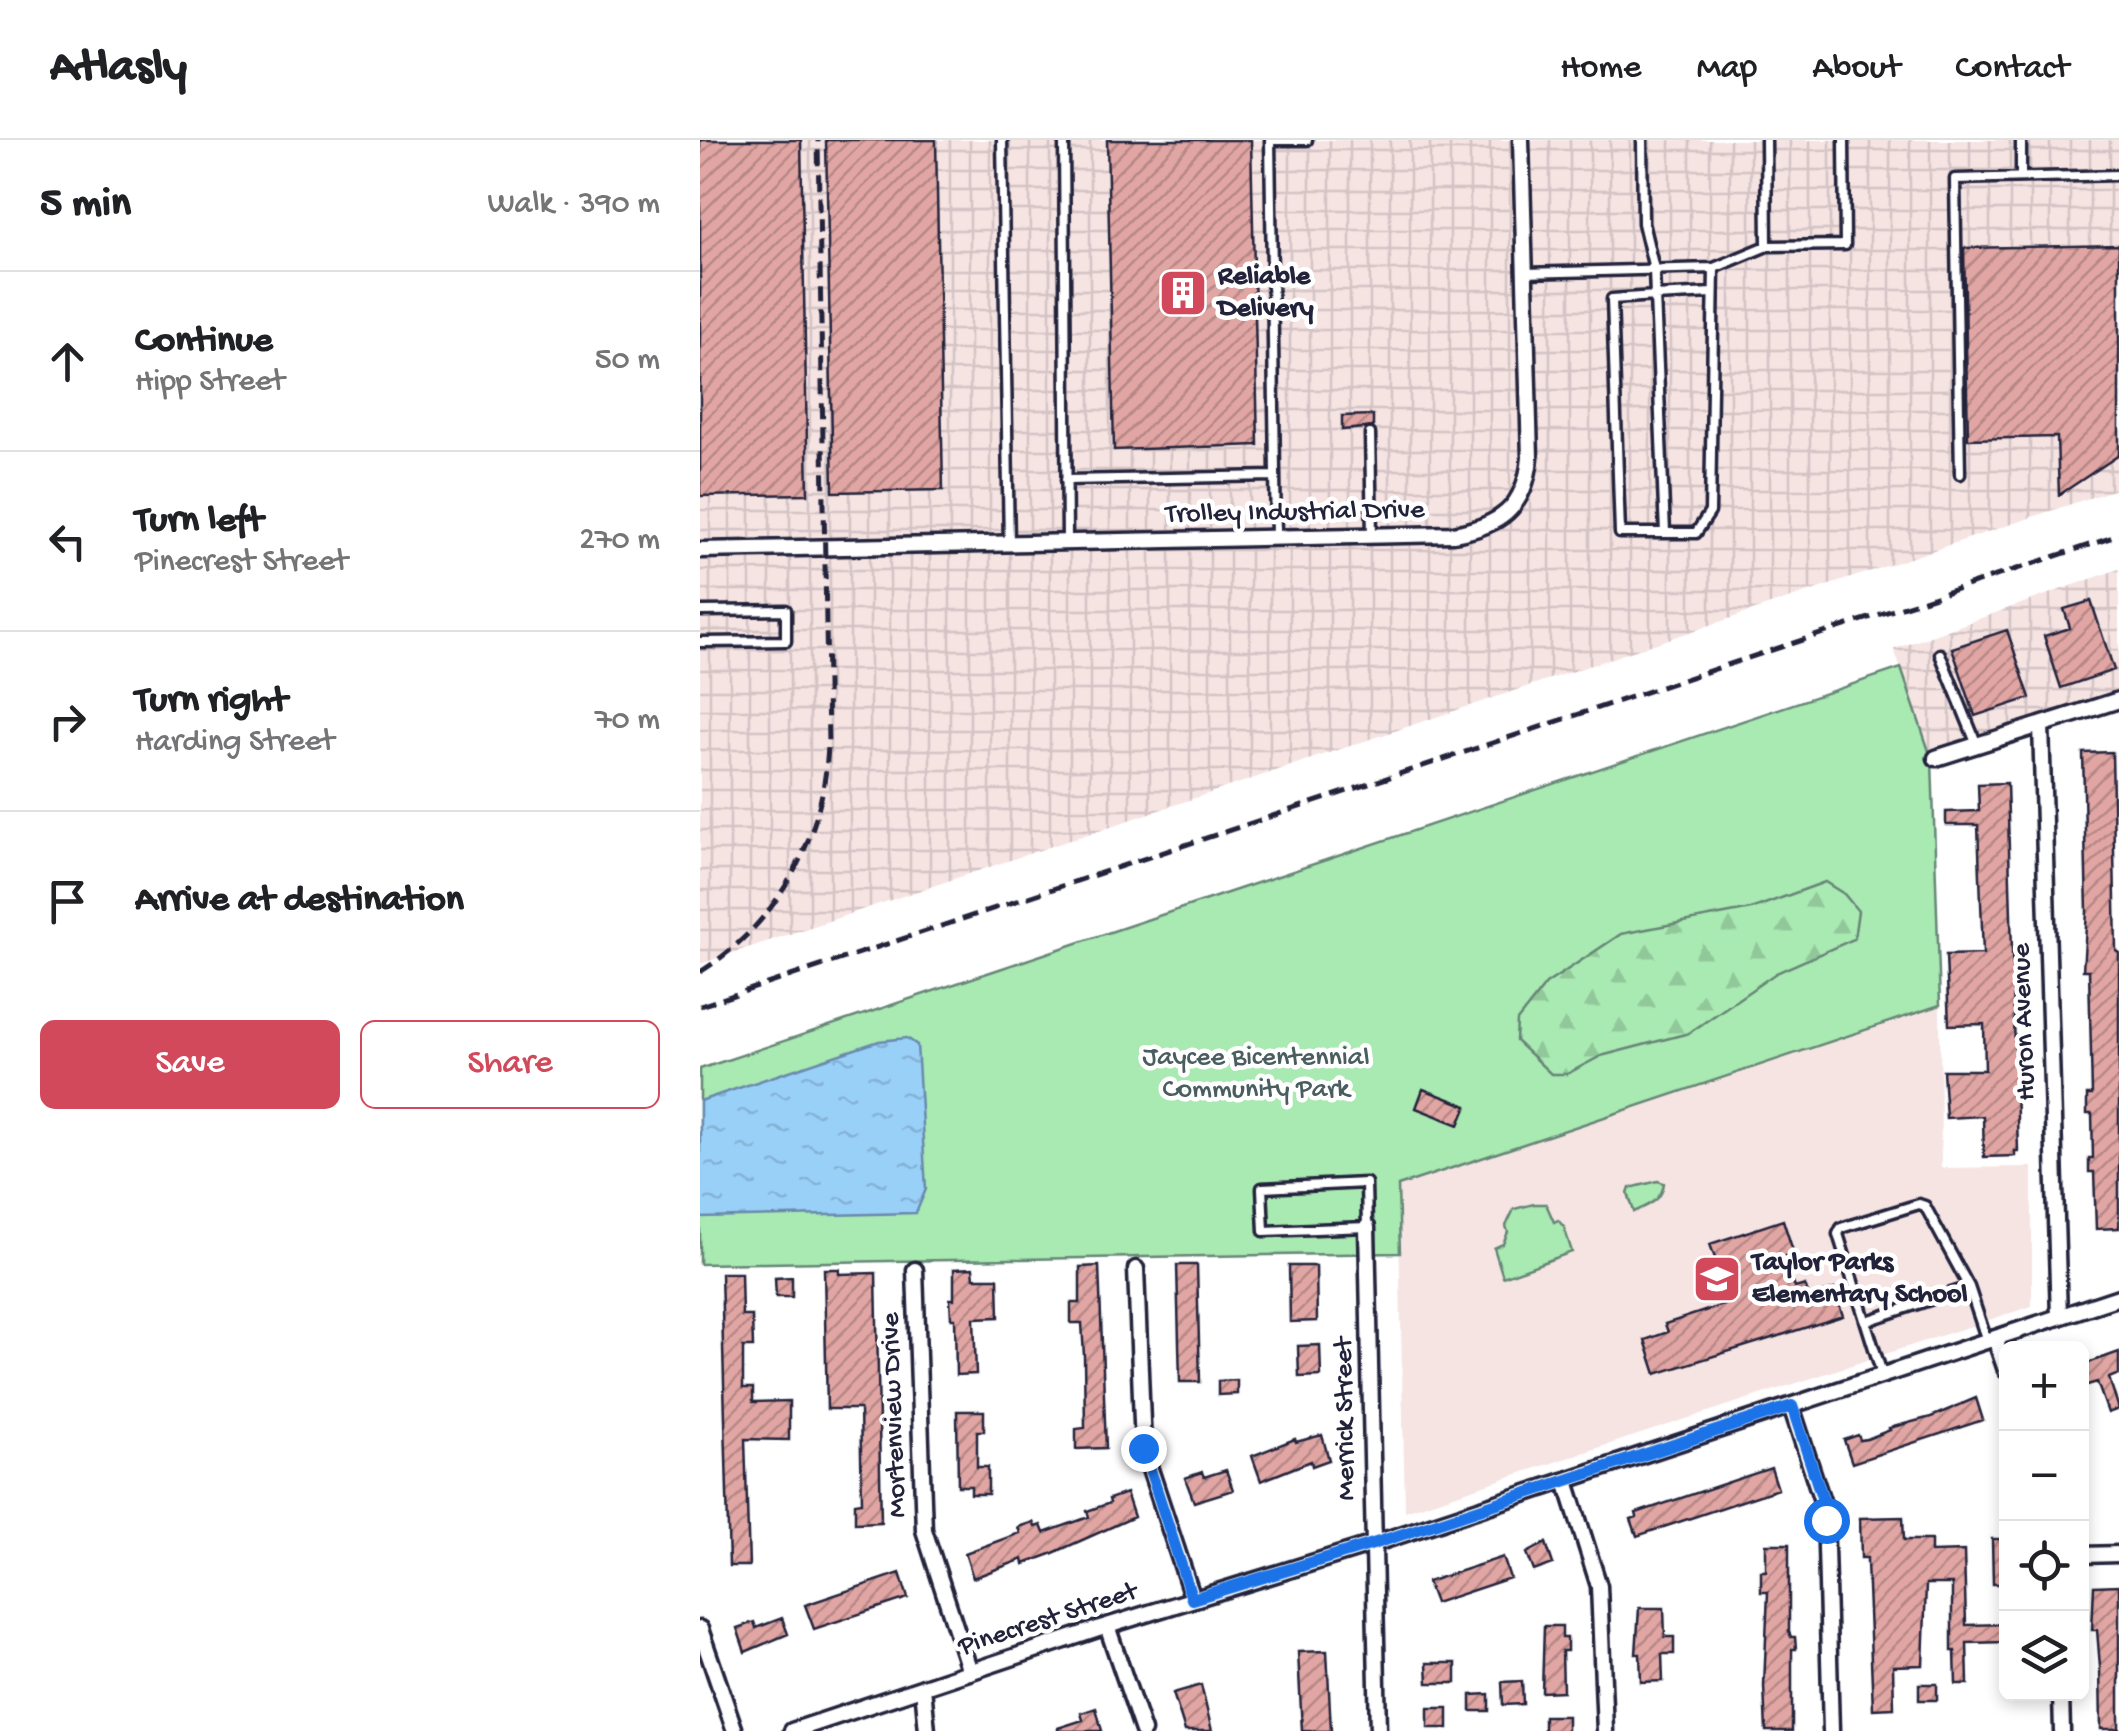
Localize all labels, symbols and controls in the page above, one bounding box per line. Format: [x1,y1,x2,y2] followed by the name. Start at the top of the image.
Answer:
[50,41,187,98] text: Atlasly
[1560,49,1641,90] text: Home
[1696,49,1757,90] text: Map
[1812,49,1900,90] text: About
[1955,49,2069,90] text: Contact
[40,181,131,230] text: 5 min
[487,186,660,224] text: Walk · 390 m
[1215,261,1314,326] place label: Reliable Delivery
[1157,267,1209,319] building icon: Reliable Delivery
[135,320,273,364] text: Continue
[40,334,95,389] icon: ahead
[595,342,660,380] text: 50 m
[135,364,285,402] text: Hipp Street
[1163,494,1425,532] street label: Trolley Industrial Drive
[135,500,263,544] text: Turn left
[40,514,95,569] icon: left
[579,522,660,560] text: 270 m
[135,544,348,582] text: Pinecrest Street
[135,680,287,724] text: Turn right
[40,694,95,749] icon: right
[595,702,660,740] text: 70 m
[135,724,334,762] text: Harding Street
[40,874,95,929] icon: arrive
[135,879,464,923] text: Arrive at destination
[2006,942,2044,1101] street label: Huron Avenue
[40,1020,340,1109] button: Save
[360,1020,660,1109] button: Share
[1142,1042,1370,1107] park label: Jaycee Bicentennial Community Park
[1750,1247,1968,1312] place label: Taylor Parks Elementary School
[1691,1253,1743,1305] school or university icon: Taylor Parks Elementary School
[875,1311,915,1518] street label: Mortenview Drive
[1328,1335,1364,1501] street label: Merrick Street
[1999,1341,2089,1701] map controls
[1999,1341,2089,1431] button: +
[1121,1426,1167,1472] route end
[1999,1431,2089,1521] button: −
[1804,1498,1850,1544] route start
[1999,1521,2089,1611] button: locate
[953,1575,1144,1665] street label: Pinecrest Street
[1999,1611,2089,1701] button: layers

